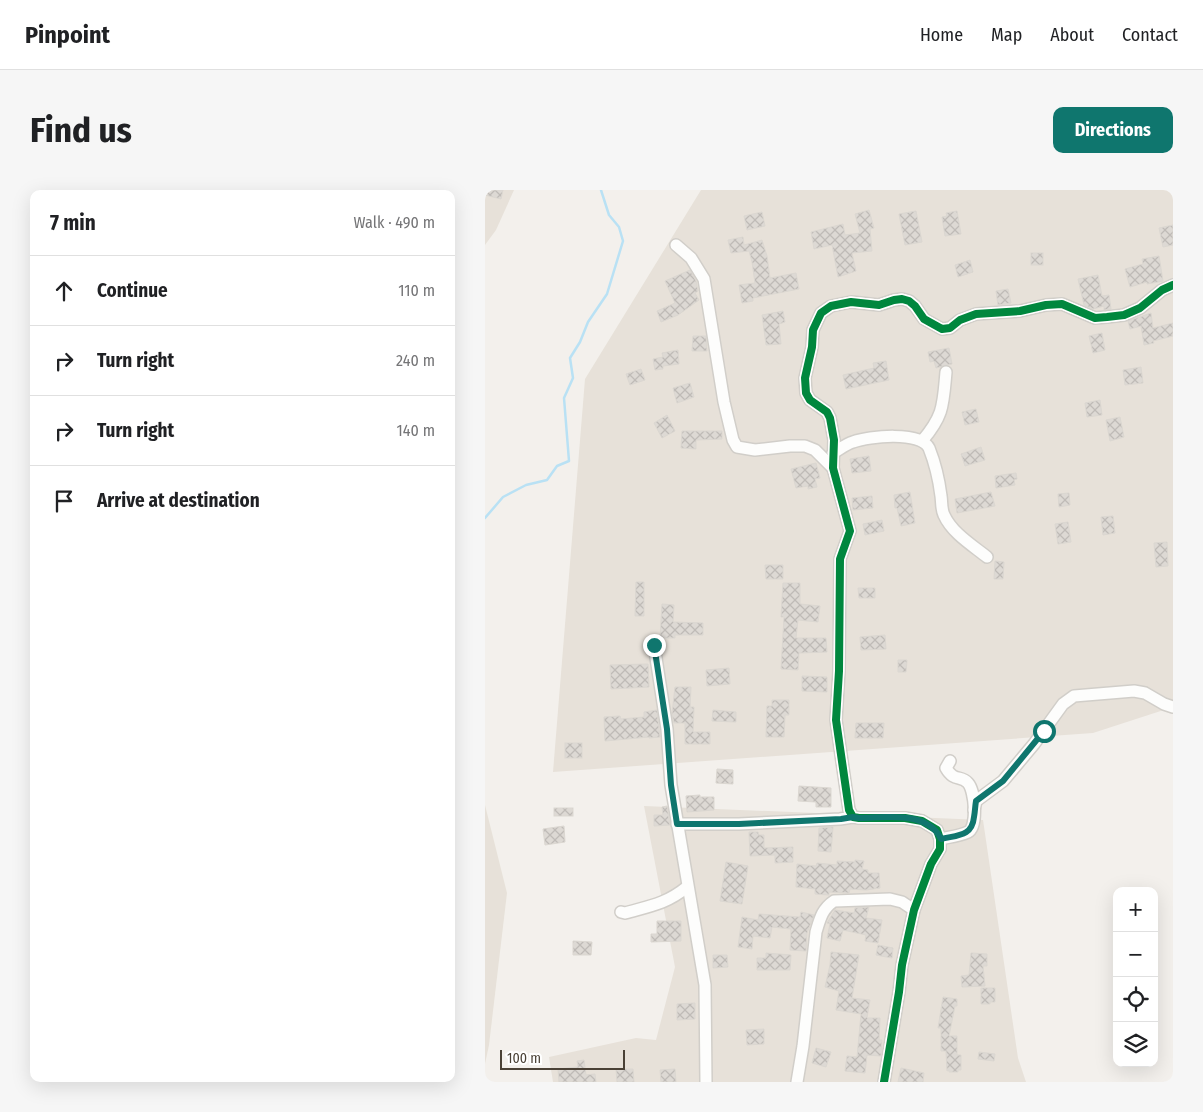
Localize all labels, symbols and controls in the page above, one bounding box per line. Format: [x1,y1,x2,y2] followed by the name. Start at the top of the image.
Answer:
[25,21,110,49] text: Pinpoint
[920,24,963,46] text: Home
[991,24,1022,46] text: Map
[1050,24,1094,46] text: About
[1122,24,1178,46] text: Contact
[1053,107,1173,153] button: Directions
[30,109,132,151] text: Find us
[50,210,96,236] text: 7 min
[354,213,435,232] text: Walk · 490 m
[50,277,78,305] icon: ahead
[97,279,168,302] text: Continue
[398,281,435,300] text: 110 m
[50,347,78,375] icon: right
[97,349,174,372] text: Turn right
[396,351,435,370] text: 240 m
[50,417,78,445] icon: right
[97,419,174,442] text: Turn right
[397,421,435,440] text: 140 m
[50,487,78,515] icon: arrive
[97,489,260,512] text: Arrive at destination
[643,634,666,657] route end
[1033,720,1056,743] route start
[1113,887,1158,1067] map controls
[1113,887,1158,932] button: +
[1113,932,1158,977] button: −
[1113,977,1158,1022] button: locate
[1113,1022,1158,1067] button: layers
[500,1047,625,1070] scale bar
[507,1050,541,1067] text: 100 m

